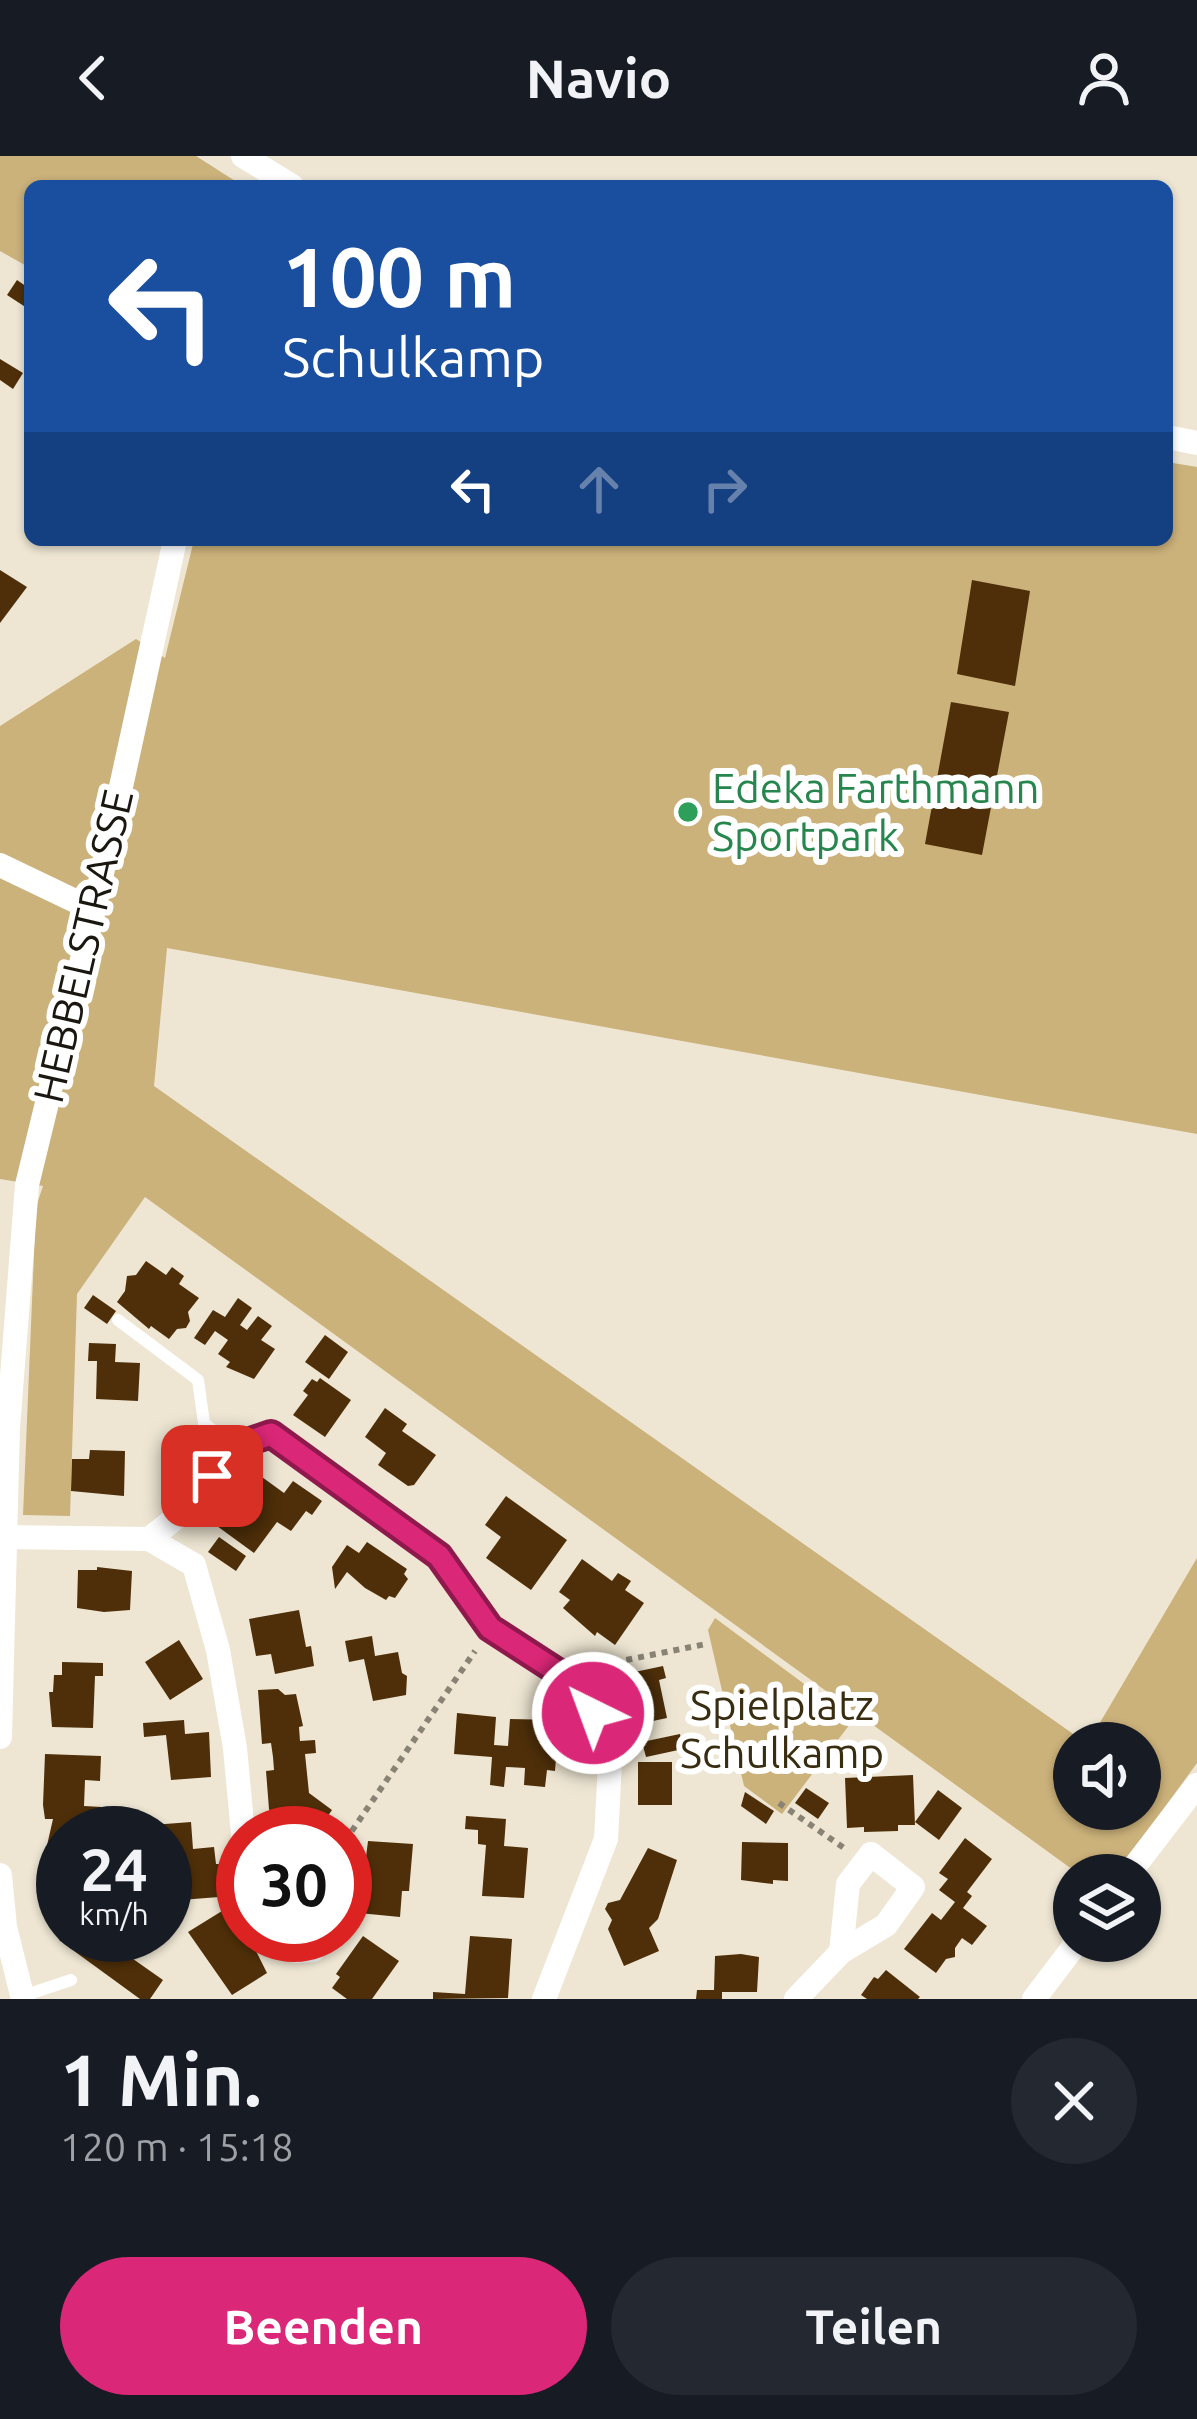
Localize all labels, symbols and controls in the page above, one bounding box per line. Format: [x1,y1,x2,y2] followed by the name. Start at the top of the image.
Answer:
[60,45,126,111] icon: back
[1071,45,1137,111] icon: person
[526,48,671,108] text: Navio
[84,228,240,384] icon: left
[282,229,516,323] text: 100 m
[282,327,544,387] text: Schulkamp
[440,456,506,522] icon: left
[566,456,632,522] icon: ahead
[692,456,758,522] icon: right
[712,764,1040,859] place label: Edeka Farthmann Sportpark
[24,785,141,1107] street label: HEBBELSTRASSE
[675,799,701,825] marker: Edeka Farthmann Sportpark
[161,1425,263,1527] pin
[179,1443,245,1509] icon: arrive
[530,1650,656,1776] position arrow
[680,1681,884,1776] park label: Spielplatz Schulkamp
[1053,1722,1161,1962] map controls
[1053,1722,1161,1830] button: sound
[216,1806,372,1962] speed limit sign: 30
[80,1835,148,1902] text: 24
[1053,1854,1161,1962] button: layers
[79,1897,149,1931] text: km/h
[1011,2038,1137,2164] button: close
[60,2039,262,2120] text: 1 Min.
[60,2125,294,2168] text: 120 m · 15:18
[60,2257,587,2395] button: Beenden
[611,2257,1137,2395] button: Teilen

